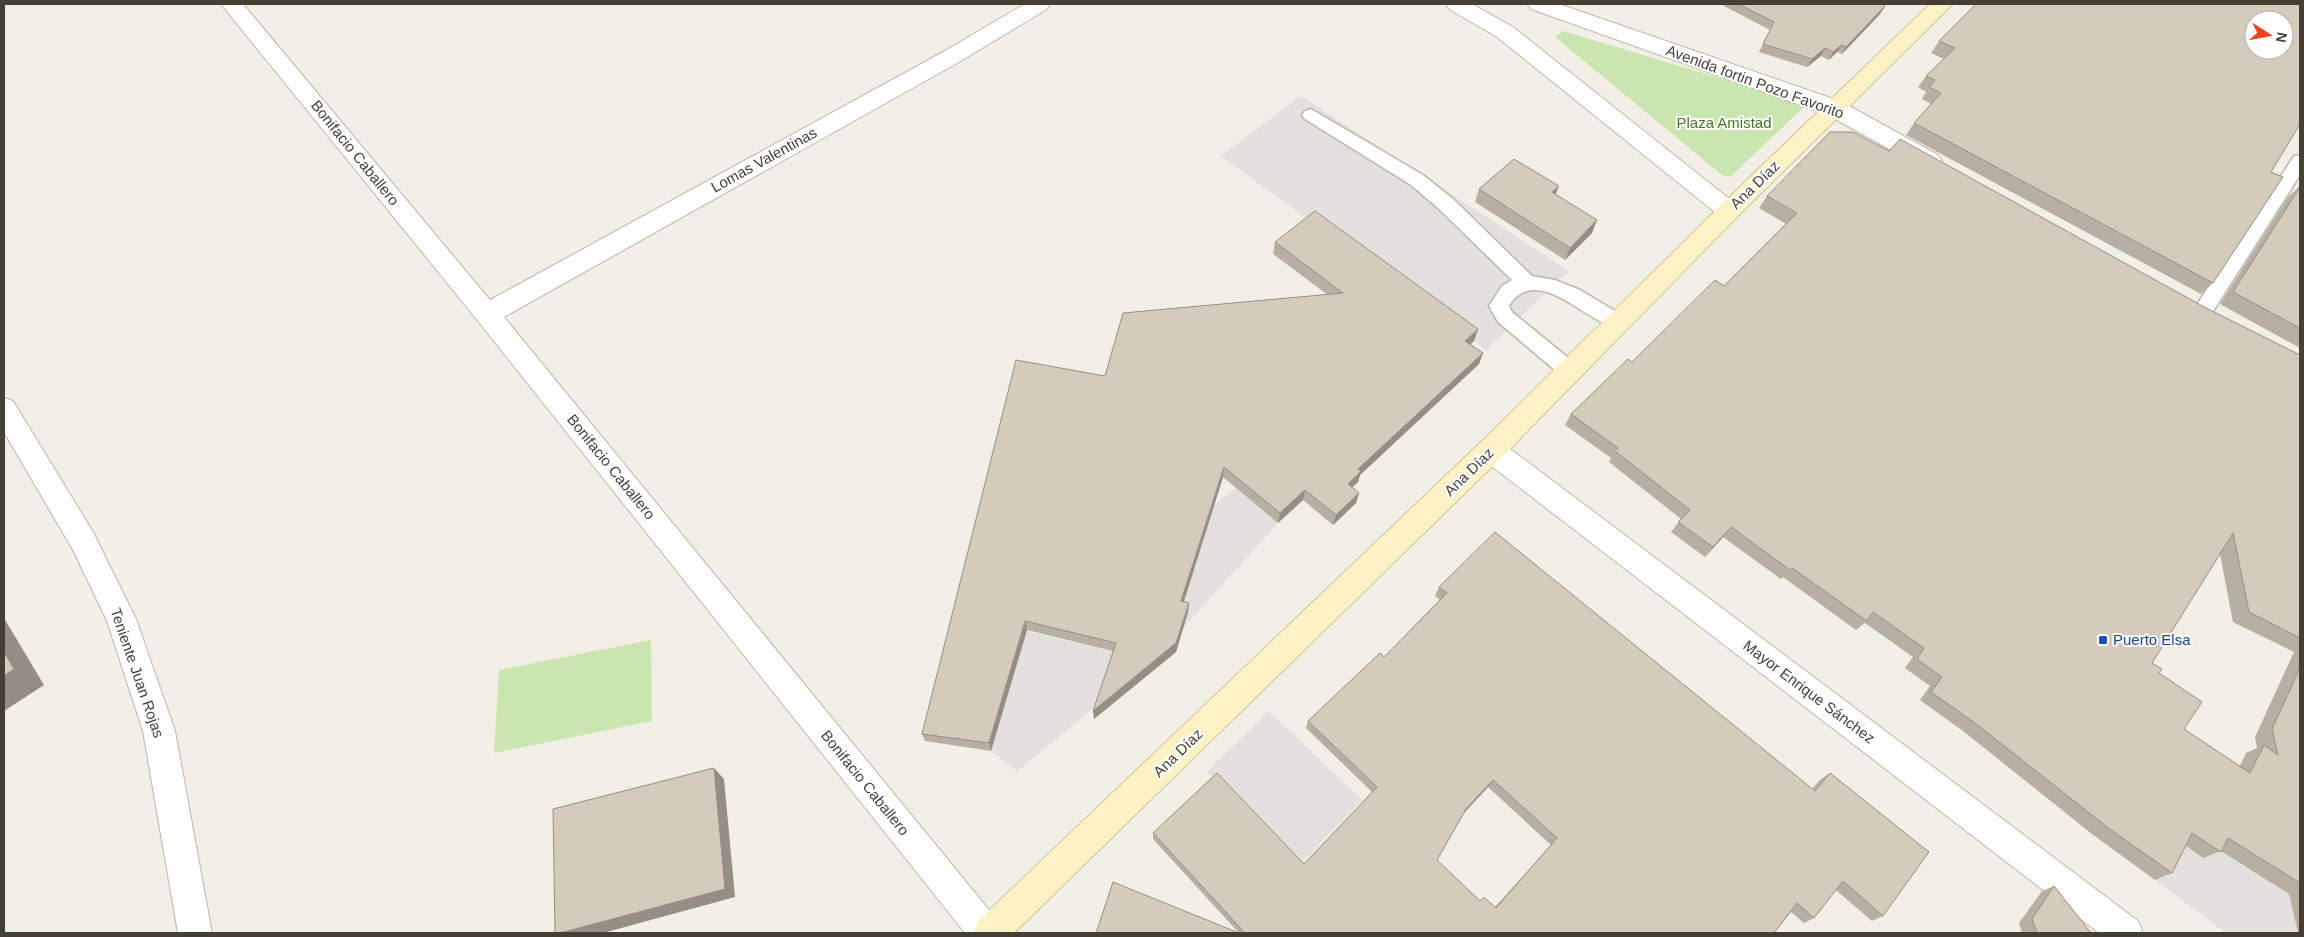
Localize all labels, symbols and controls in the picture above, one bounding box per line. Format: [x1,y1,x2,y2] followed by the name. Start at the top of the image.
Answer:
[2244,10,2294,60] north arrow
[2273,31,2291,44] text: N
[1664,41,1846,122] street label: Avenida fortin Pozo Favorito
[308,97,403,209] street label: Bonifacio Caballero
[1676,114,1772,131] park label: Plaza Amistad
[708,123,820,196] street label: Lomas Valentinas
[1727,157,1783,212] street label: Ana Díaz
[564,411,659,523] street label: Bonifacio Caballero
[1441,444,1497,499] street label: Ana Díaz
[107,606,168,740] street label: Teniente Juan Rojas
[2113,631,2191,648] place label: Puerto Elsa
[2097,634,2109,646] marker: Puerto Elsa
[1740,637,1878,747] street label: Mayor Enrique Sánchez
[1150,725,1206,780] street label: Ana Díaz
[818,727,913,839] street label: Bonifacio Caballero

